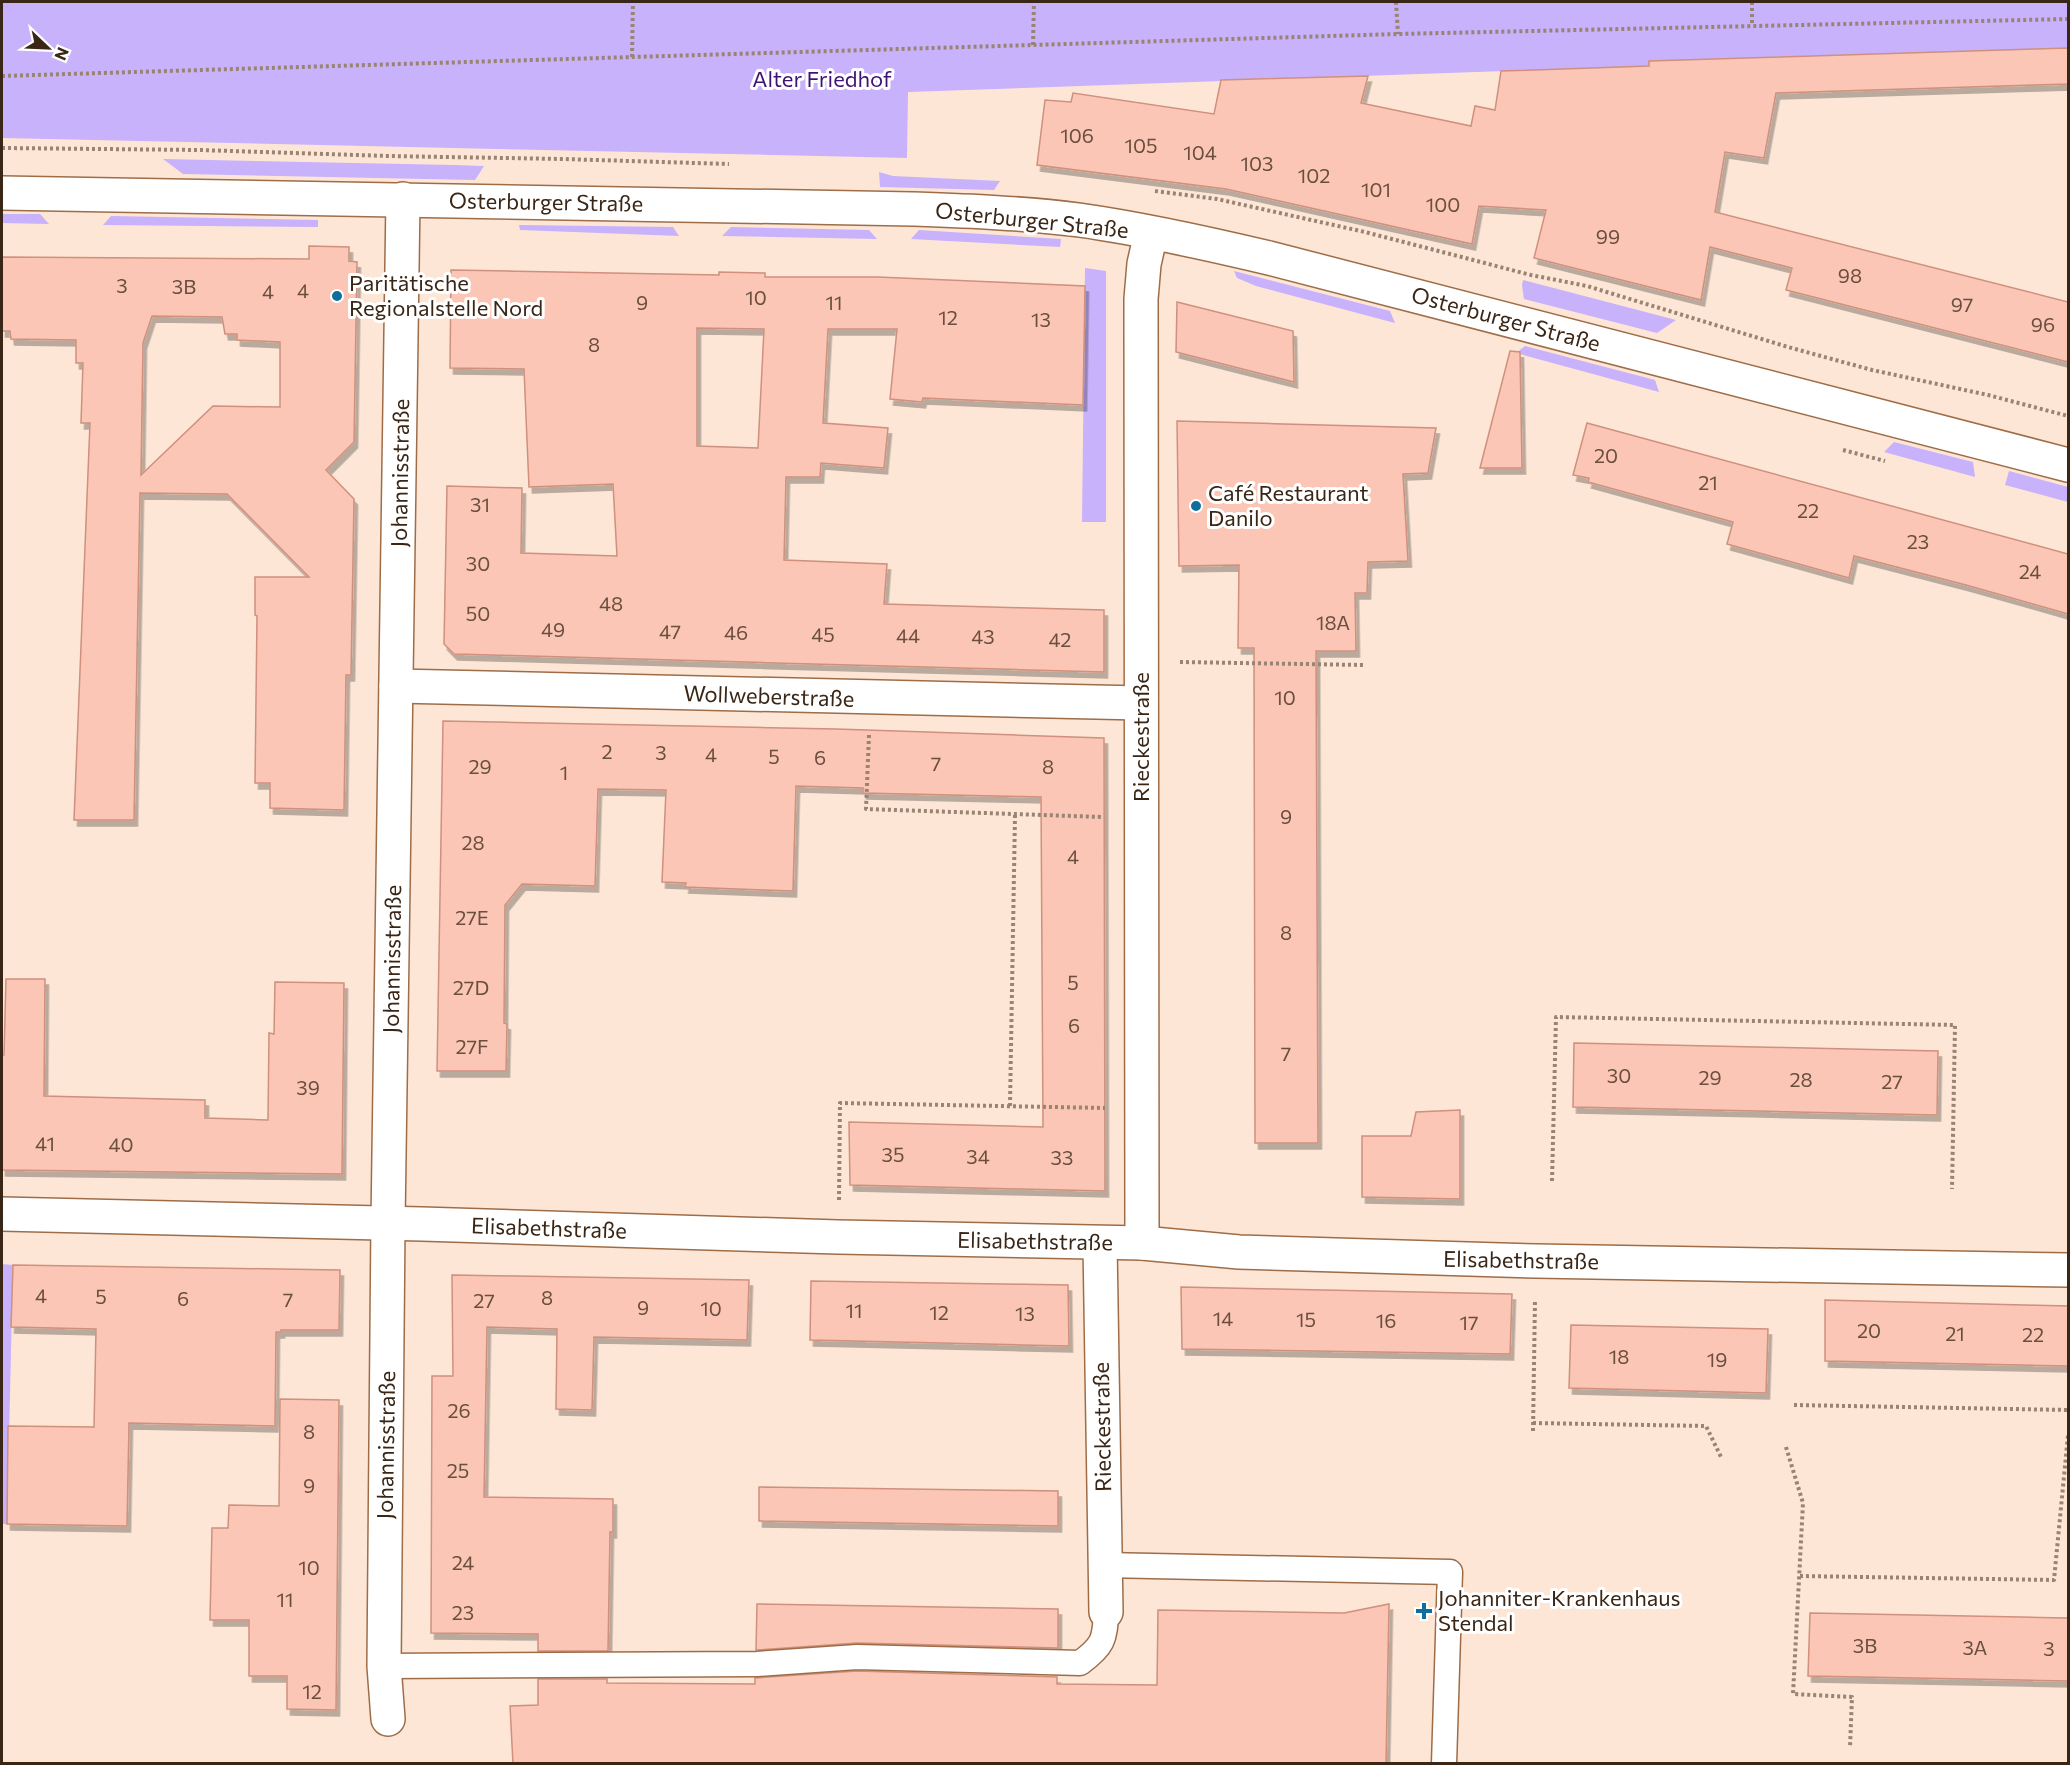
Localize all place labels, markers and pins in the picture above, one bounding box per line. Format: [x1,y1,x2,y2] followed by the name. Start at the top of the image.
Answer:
[349,269,543,321] place label: Paritätische Regionalstelle Nord
[330,289,344,303] marker: Paritätische Regionalstelle Nord
[1208,479,1369,531] place label: Café Restaurant Danilo
[1189,499,1203,513] marker: Café Restaurant Danilo
[1438,1584,1681,1636] place label: Johanniter-Krankenhaus Stendal
[1415,1602,1433,1620] marker: Johanniter-Krankenhaus Stendal

